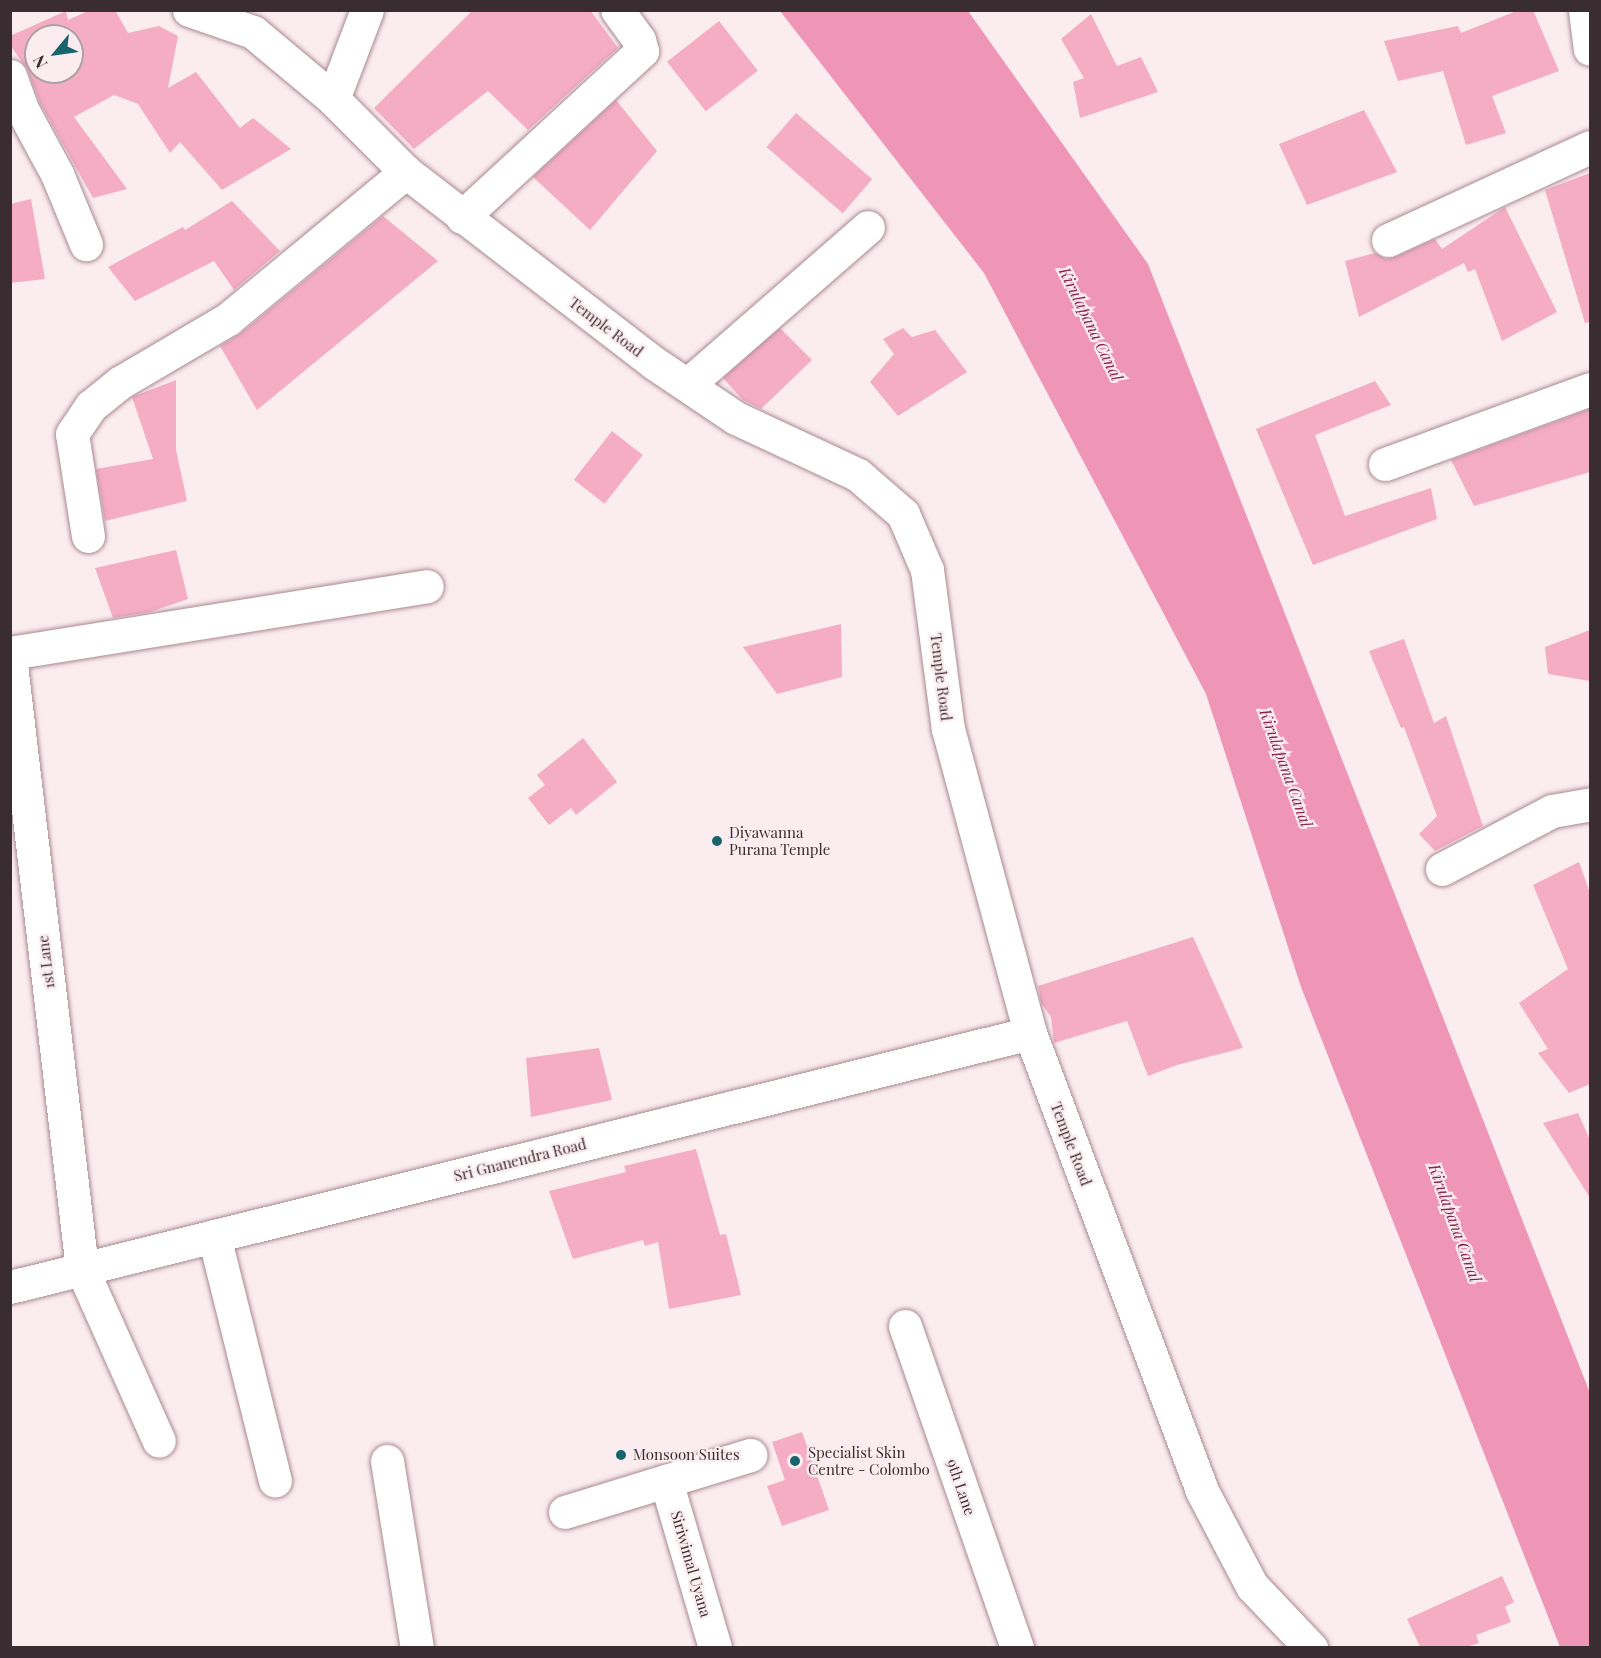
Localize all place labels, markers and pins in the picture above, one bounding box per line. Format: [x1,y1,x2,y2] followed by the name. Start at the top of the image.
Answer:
[729,823,831,858] place label: Diyawanna Purana Temple
[710,834,724,848] marker: Diyawanna Purana Temple
[808,1443,930,1478] place label: Specialist Skin Centre - Colombo
[633,1446,740,1464] place label: Monsoon Suites
[614,1448,628,1462] marker: Monsoon Suites
[786,1452,804,1470] marker: Specialist Skin Centre - Colombo

